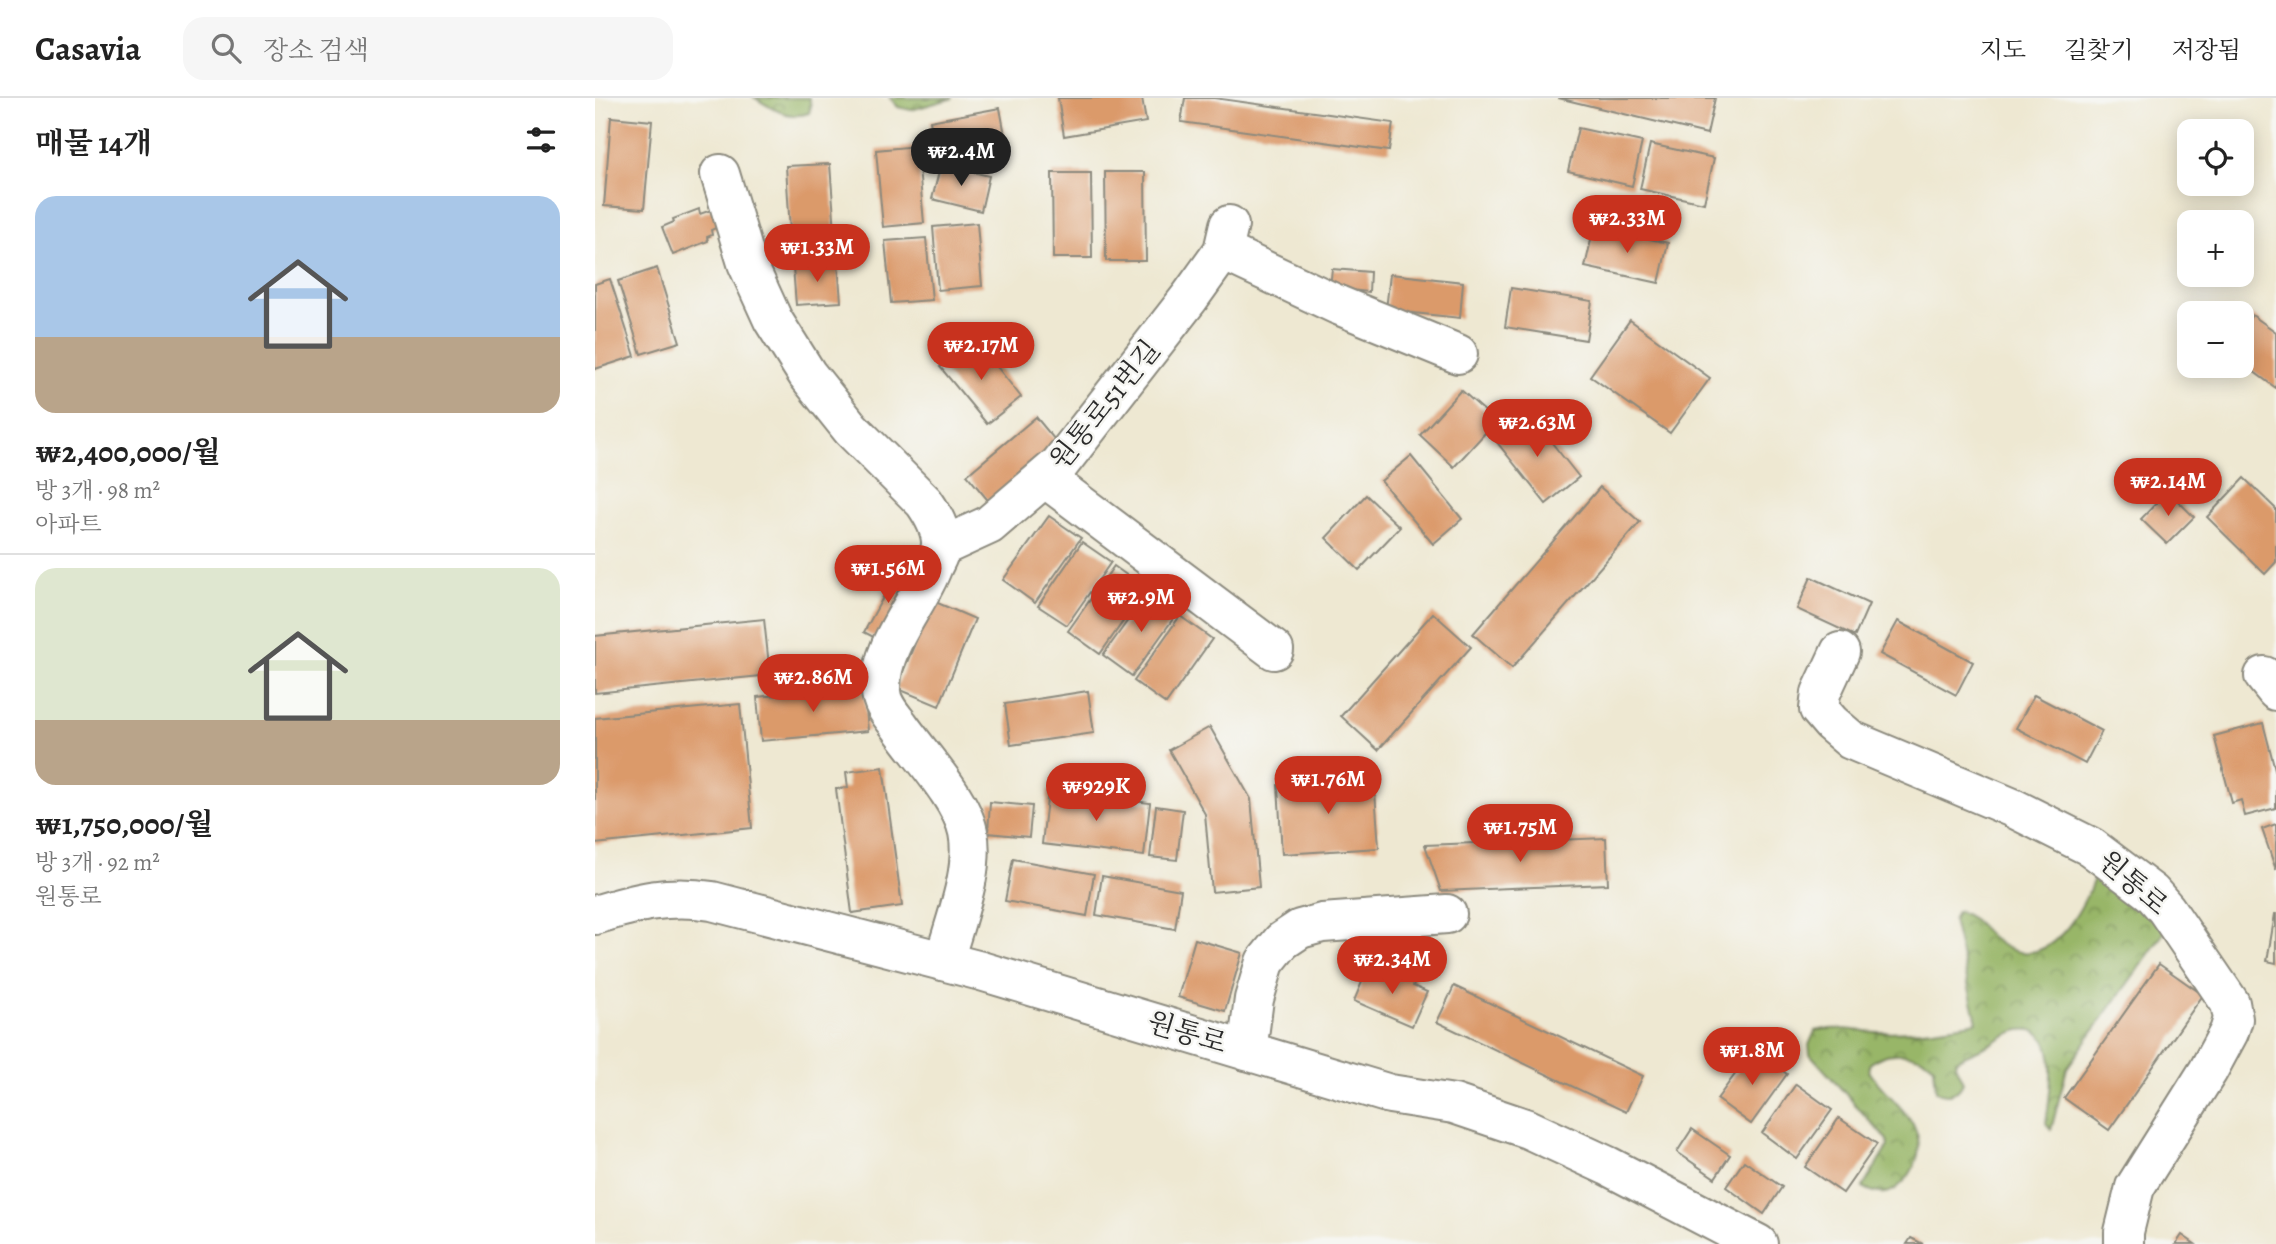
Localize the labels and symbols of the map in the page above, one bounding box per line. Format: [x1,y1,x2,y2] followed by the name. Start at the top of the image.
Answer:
[912,129,1010,188] pin: ₩2.4M
[1570,195,1684,255] pin: ₩2.33M
[760,225,874,284] pin: ₩1.33M
[924,322,1038,382] pin: ₩2.17M
[1041,332,1169,478] street label: 원통로51번길
[1480,400,1594,459] pin: ₩2.63M
[2111,458,2225,518] pin: ₩2.14M
[831,546,945,605] pin: ₩1.56M
[1092,574,1190,634] pin: ₩2.9M
[756,654,870,714] pin: ₩2.86M
[1271,756,1385,816] pin: ₩1.76M
[1047,764,1145,823] pin: ₩929K
[1463,804,1577,864] pin: ₩1.75M
[2090,842,2176,924] street label: 원통로
[1335,936,1449,996] pin: ₩2.34M
[1143,1003,1231,1063] street label: 원통로
[1703,1028,1801,1087] pin: ₩1.8M

